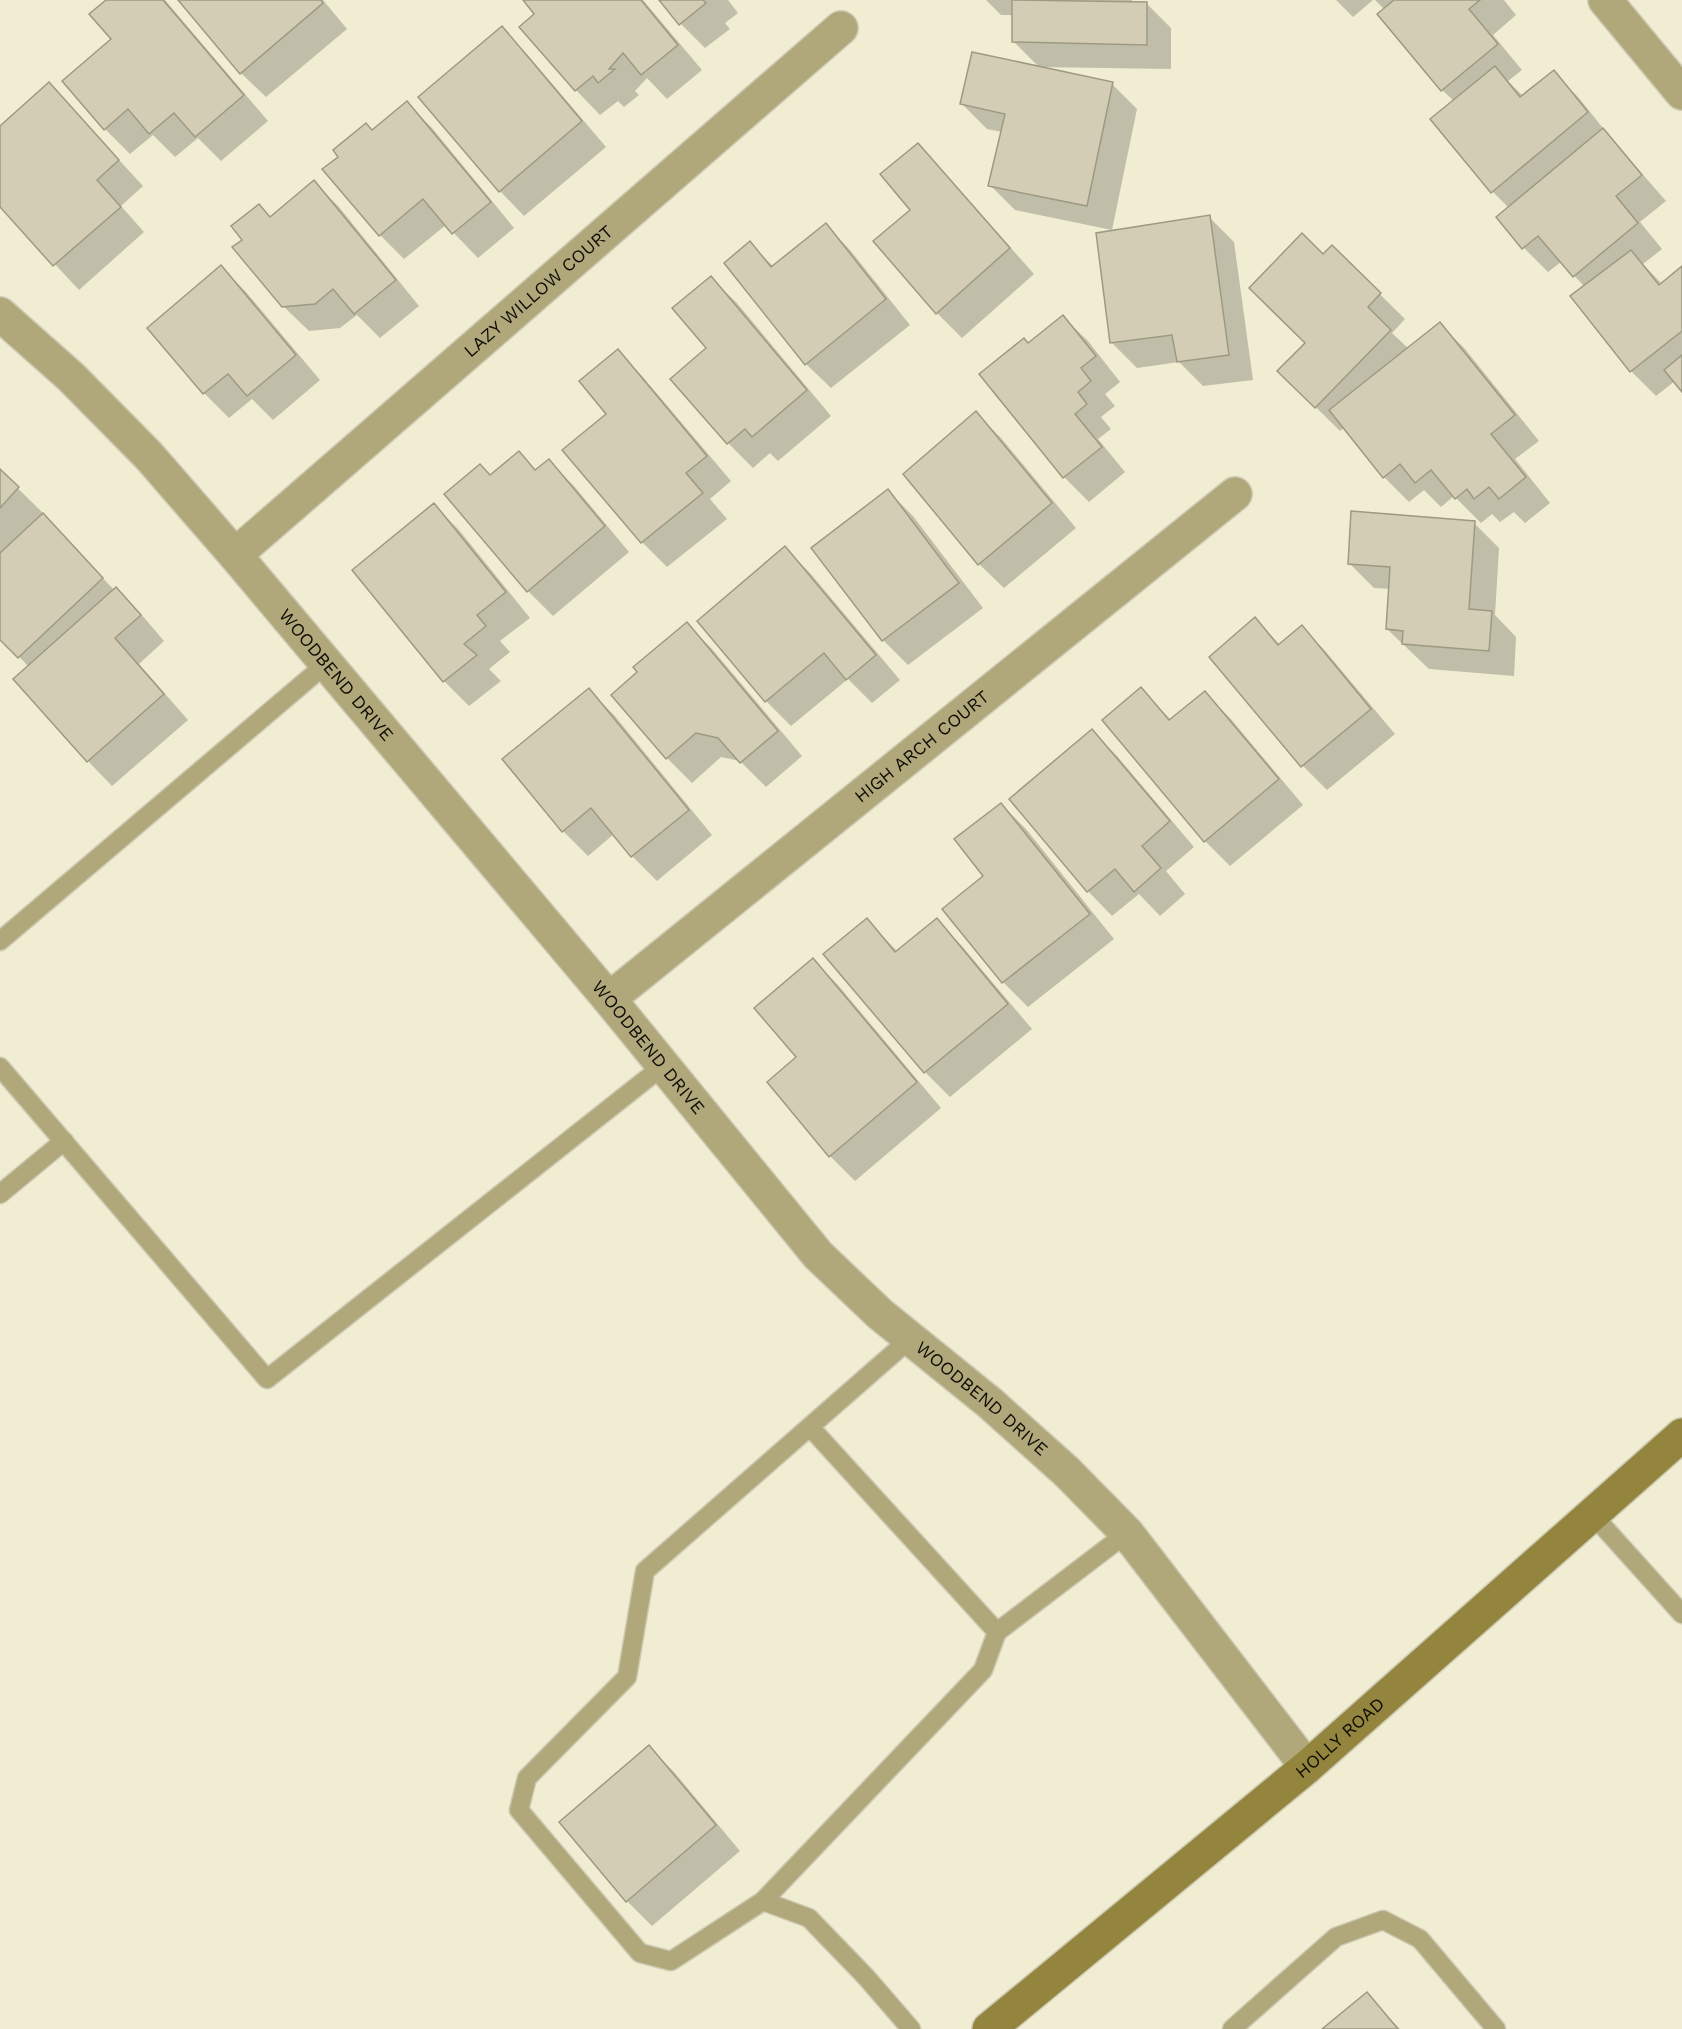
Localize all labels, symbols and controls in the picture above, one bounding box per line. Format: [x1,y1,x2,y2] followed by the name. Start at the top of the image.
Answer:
[459,220,617,361] street label: LAZY WILLOW COURT
[275,604,398,745] street label: WOODBEND DRIVE
[850,686,993,807] street label: HIGH ARCH COURT
[588,976,710,1118] street label: WOODBEND DRIVE
[912,1336,1052,1460] street label: WOODBEND DRIVE
[1291,1693,1388,1782] street label: HOLLY ROAD

